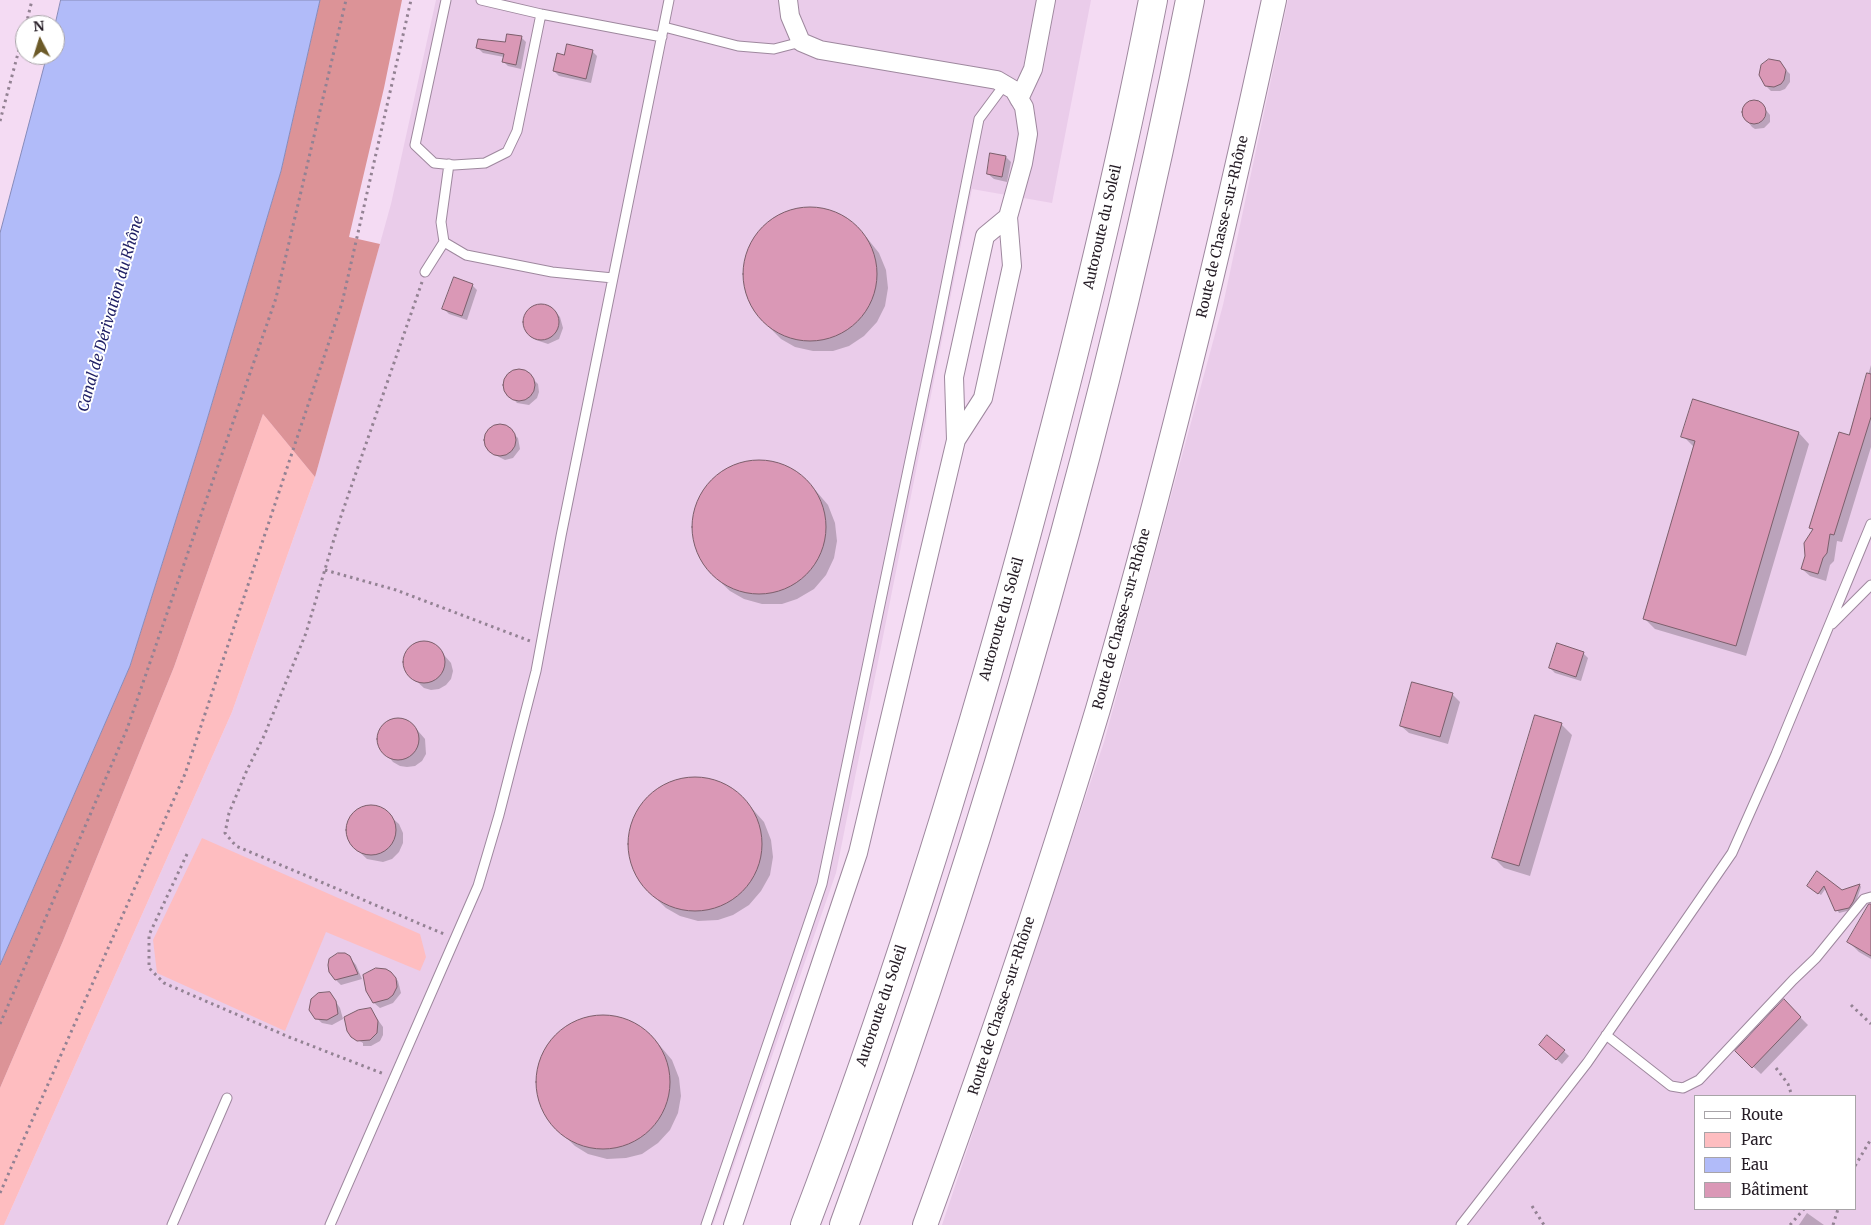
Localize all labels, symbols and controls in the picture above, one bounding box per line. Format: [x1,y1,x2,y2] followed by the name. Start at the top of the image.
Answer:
[15,15,65,65] north arrow
[32,17,45,36] text: N
[1194,134,1252,320] street label: Route de Chasse-sur-Rhône
[1080,163,1126,291] street label: Autoroute du Soleil
[74,214,148,414] water label: Canal de Dérivation du Rhône
[1090,527,1154,711] street label: Route de Chasse-sur-Rhône
[976,555,1028,683] street label: Autoroute du Soleil
[965,915,1039,1097] street label: Route de Chasse-sur-Rhône
[853,943,911,1069] street label: Autoroute du Soleil
[1694,1095,1856,1210] legend
[1741,1105,1783,1124] text: Route
[1741,1130,1772,1149] text: Parc
[1741,1155,1768,1174] text: Eau
[1741,1180,1808,1199] text: Bâtiment

